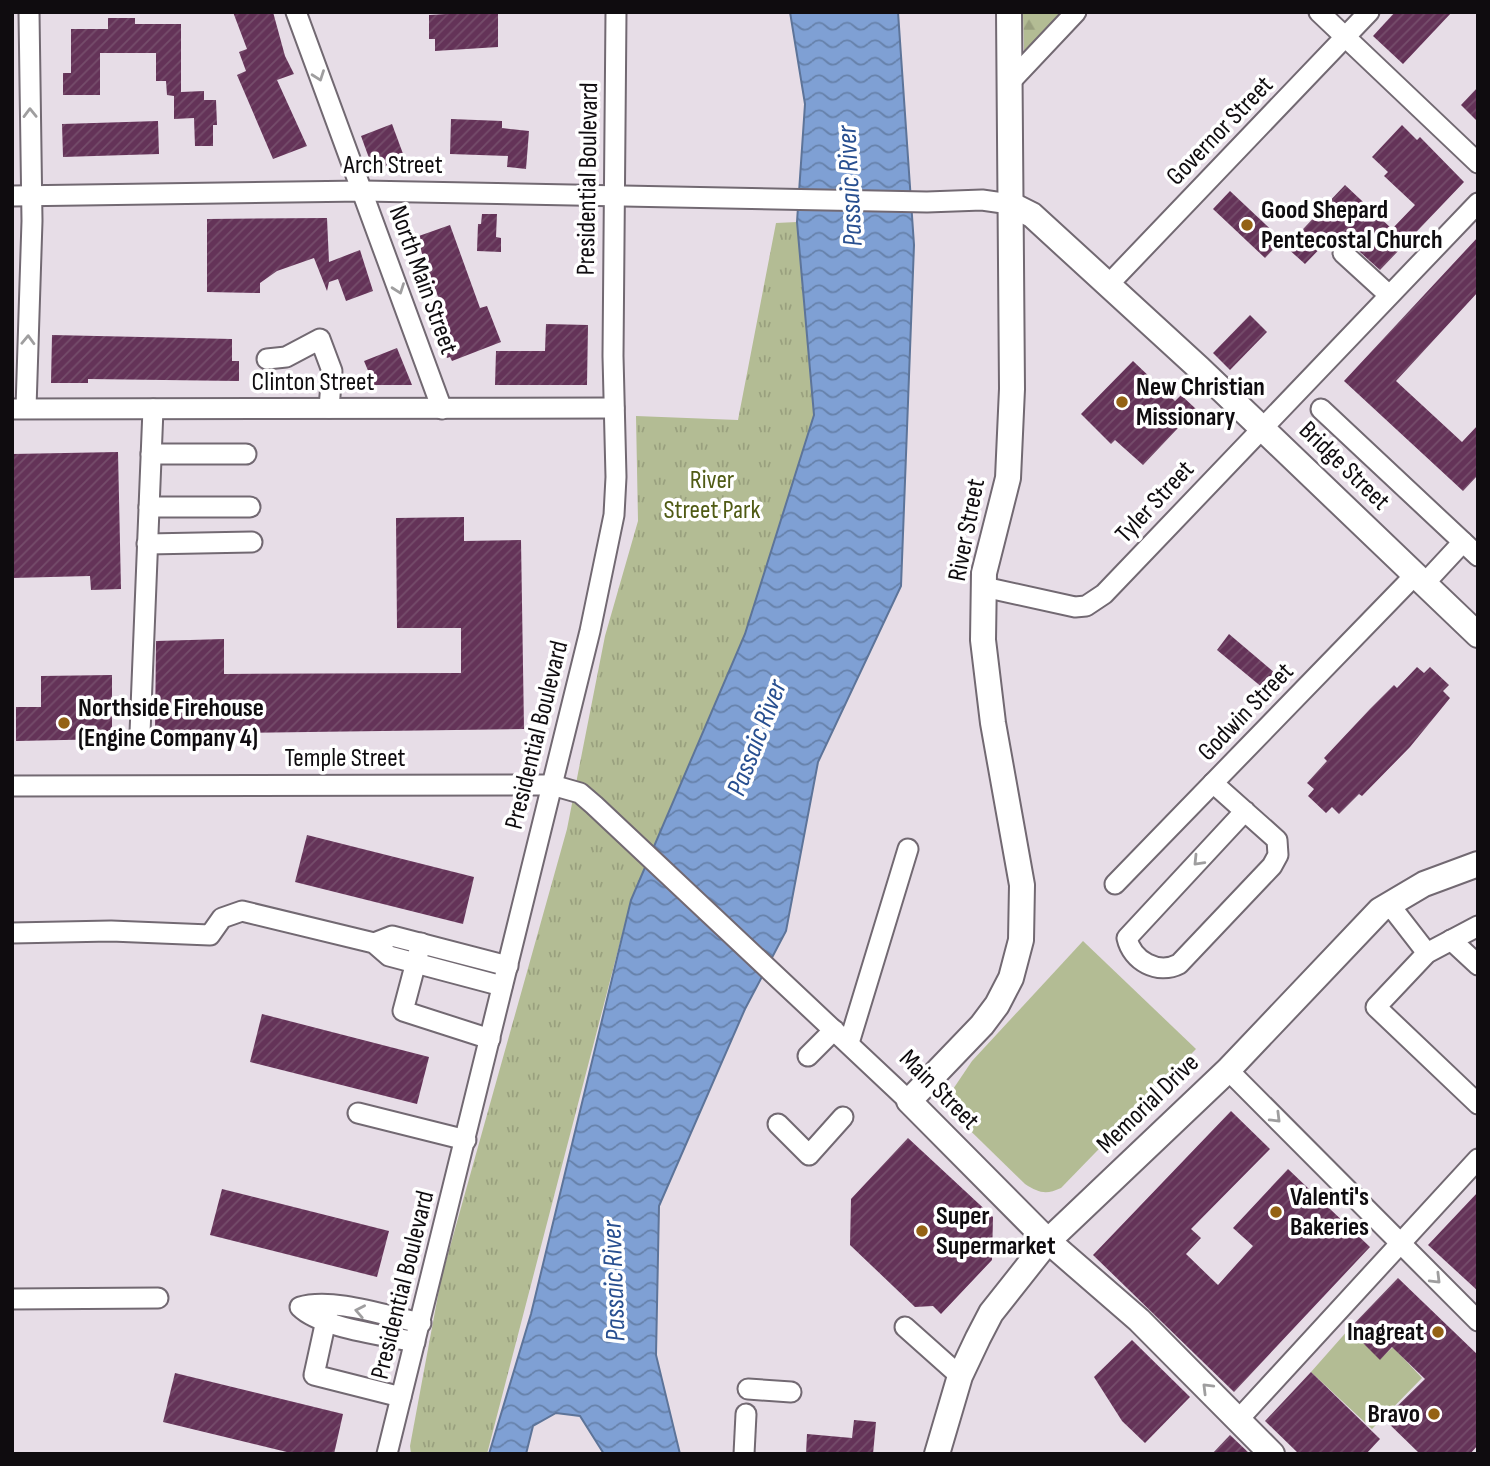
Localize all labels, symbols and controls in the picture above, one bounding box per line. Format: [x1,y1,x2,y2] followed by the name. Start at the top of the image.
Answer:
[311,70,325,82] one-way arrow
[1160,70,1280,192] street label: Governor Street
[571,82,605,276] street label: Presidential Boulevard
[22,107,38,118] one-way arrow
[830,124,870,247] water label: Passaic River
[342,150,443,181] street label: Arch Street
[1261,195,1442,256] place label: Good Shepard Pentecostal Church
[382,202,464,358] street label: North Main Street
[1239,217,1255,233] marker: Good Shepard Pentecostal Church
[391,283,405,295] one-way arrow
[20,334,35,345] one-way arrow
[252,367,374,398] street label: Clinton Street
[1136,372,1265,433] place label: New Christian Missionary
[1114,394,1130,410] marker: New Christian Missionary
[1292,415,1396,517] street label: Bridge Street
[1109,454,1201,550] street label: Tyler Street
[663,465,761,526] park label: River Street Park
[942,476,992,584] street label: River Street
[499,638,575,832] street label: Presidential Boulevard
[1192,657,1300,767] street label: Godwin Street
[720,675,795,800] water label: Passaic River
[78,693,264,754] place label: Northside Firehouse (Engine Company 4)
[56,715,72,731] marker: Northside Firehouse (Engine Company 4)
[284,743,406,774] street label: Temple Street
[1193,853,1206,866] one-way arrow
[893,1044,986,1137] street label: Main Street
[1090,1048,1206,1160] street label: Memorial Drive
[1267,1110,1280,1123] one-way arrow
[1290,1182,1369,1243] place label: Valenti's Bakeries
[365,1188,441,1382] street label: Presidential Boulevard
[936,1201,1056,1262] place label: Super Supermarket
[1268,1204,1284,1220] marker: Valenti's Bakeries
[595,1219,633,1342] water label: Passaic River
[914,1223,930,1239] marker: Super Supermarket
[1428,1271,1441,1284] one-way arrow
[354,1304,366,1319] one-way arrow
[1347,1317,1424,1348] place label: Inagreat
[1430,1324,1446,1340] marker: Inagreat
[1202,1383,1215,1396] one-way arrow
[1367,1399,1420,1430] place label: Bravo
[1426,1406,1442,1422] marker: Bravo

